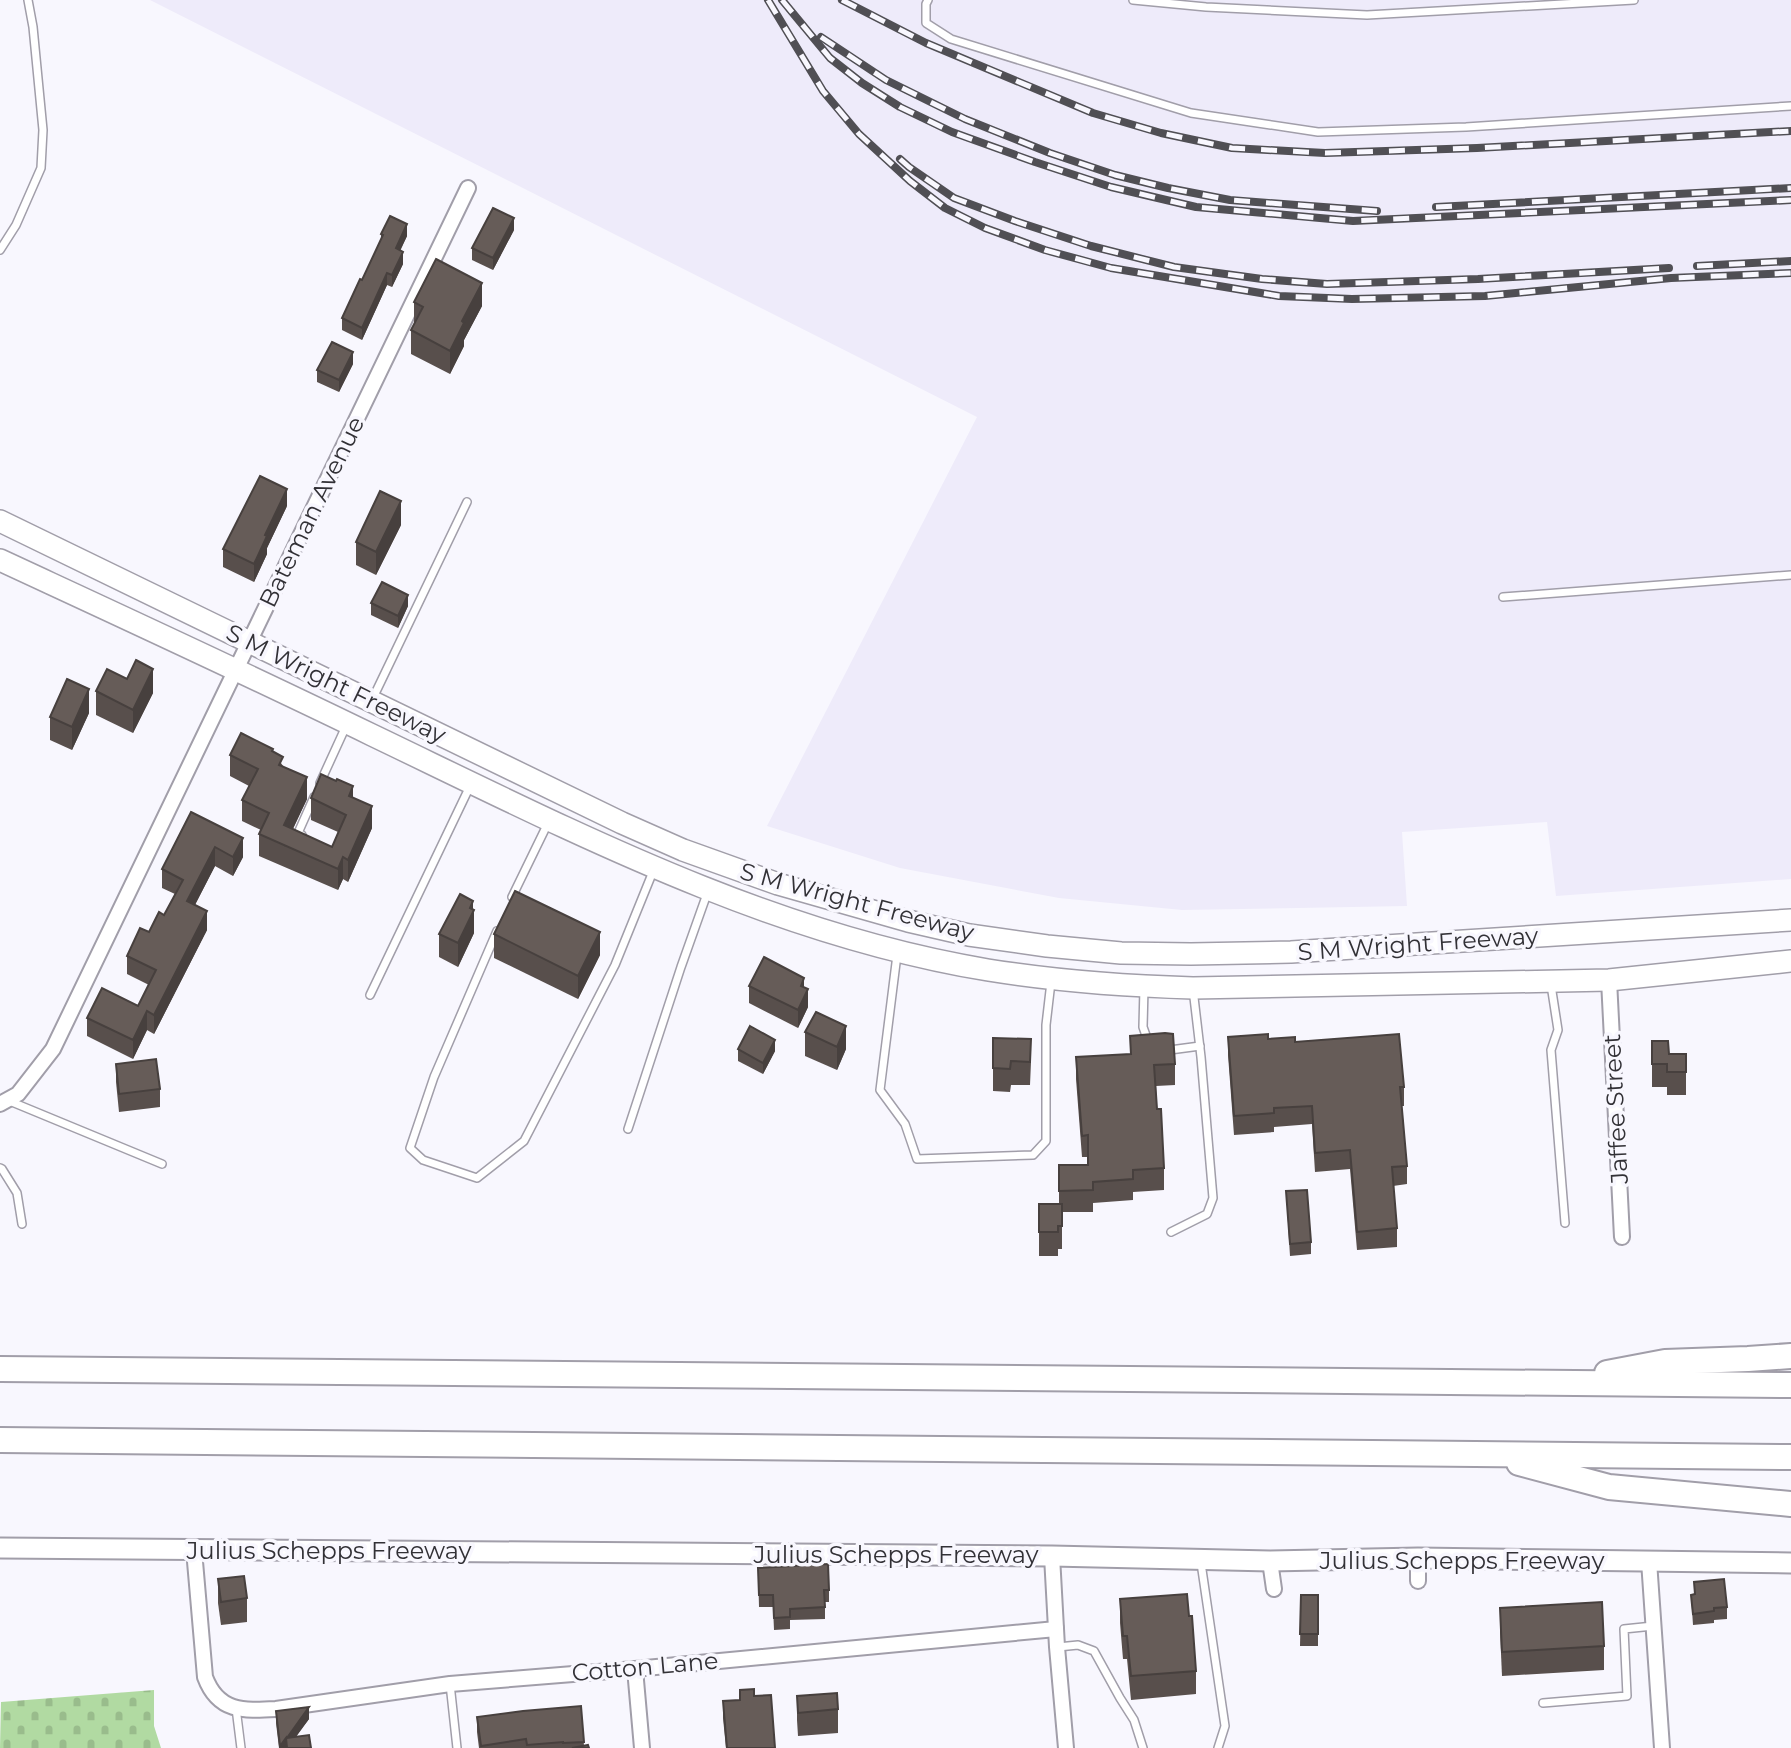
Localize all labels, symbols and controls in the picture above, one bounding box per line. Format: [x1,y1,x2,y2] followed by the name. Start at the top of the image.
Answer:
[253,412,370,612] street label: Bateman Avenue
[222,618,451,749] street label: S M Wright Freeway
[737,856,977,947] street label: S M Wright Freeway
[1297,921,1539,966] street label: S M Wright Freeway
[1597,1033,1634,1186] street label: Jaffee Street
[186,1536,471,1565] street label: Julius Schepps Freeway
[753,1540,1038,1569] street label: Julius Schepps Freeway
[1319,1546,1604,1575] street label: Julius Schepps Freeway
[571,1646,719,1687] street label: Cotton Lane

